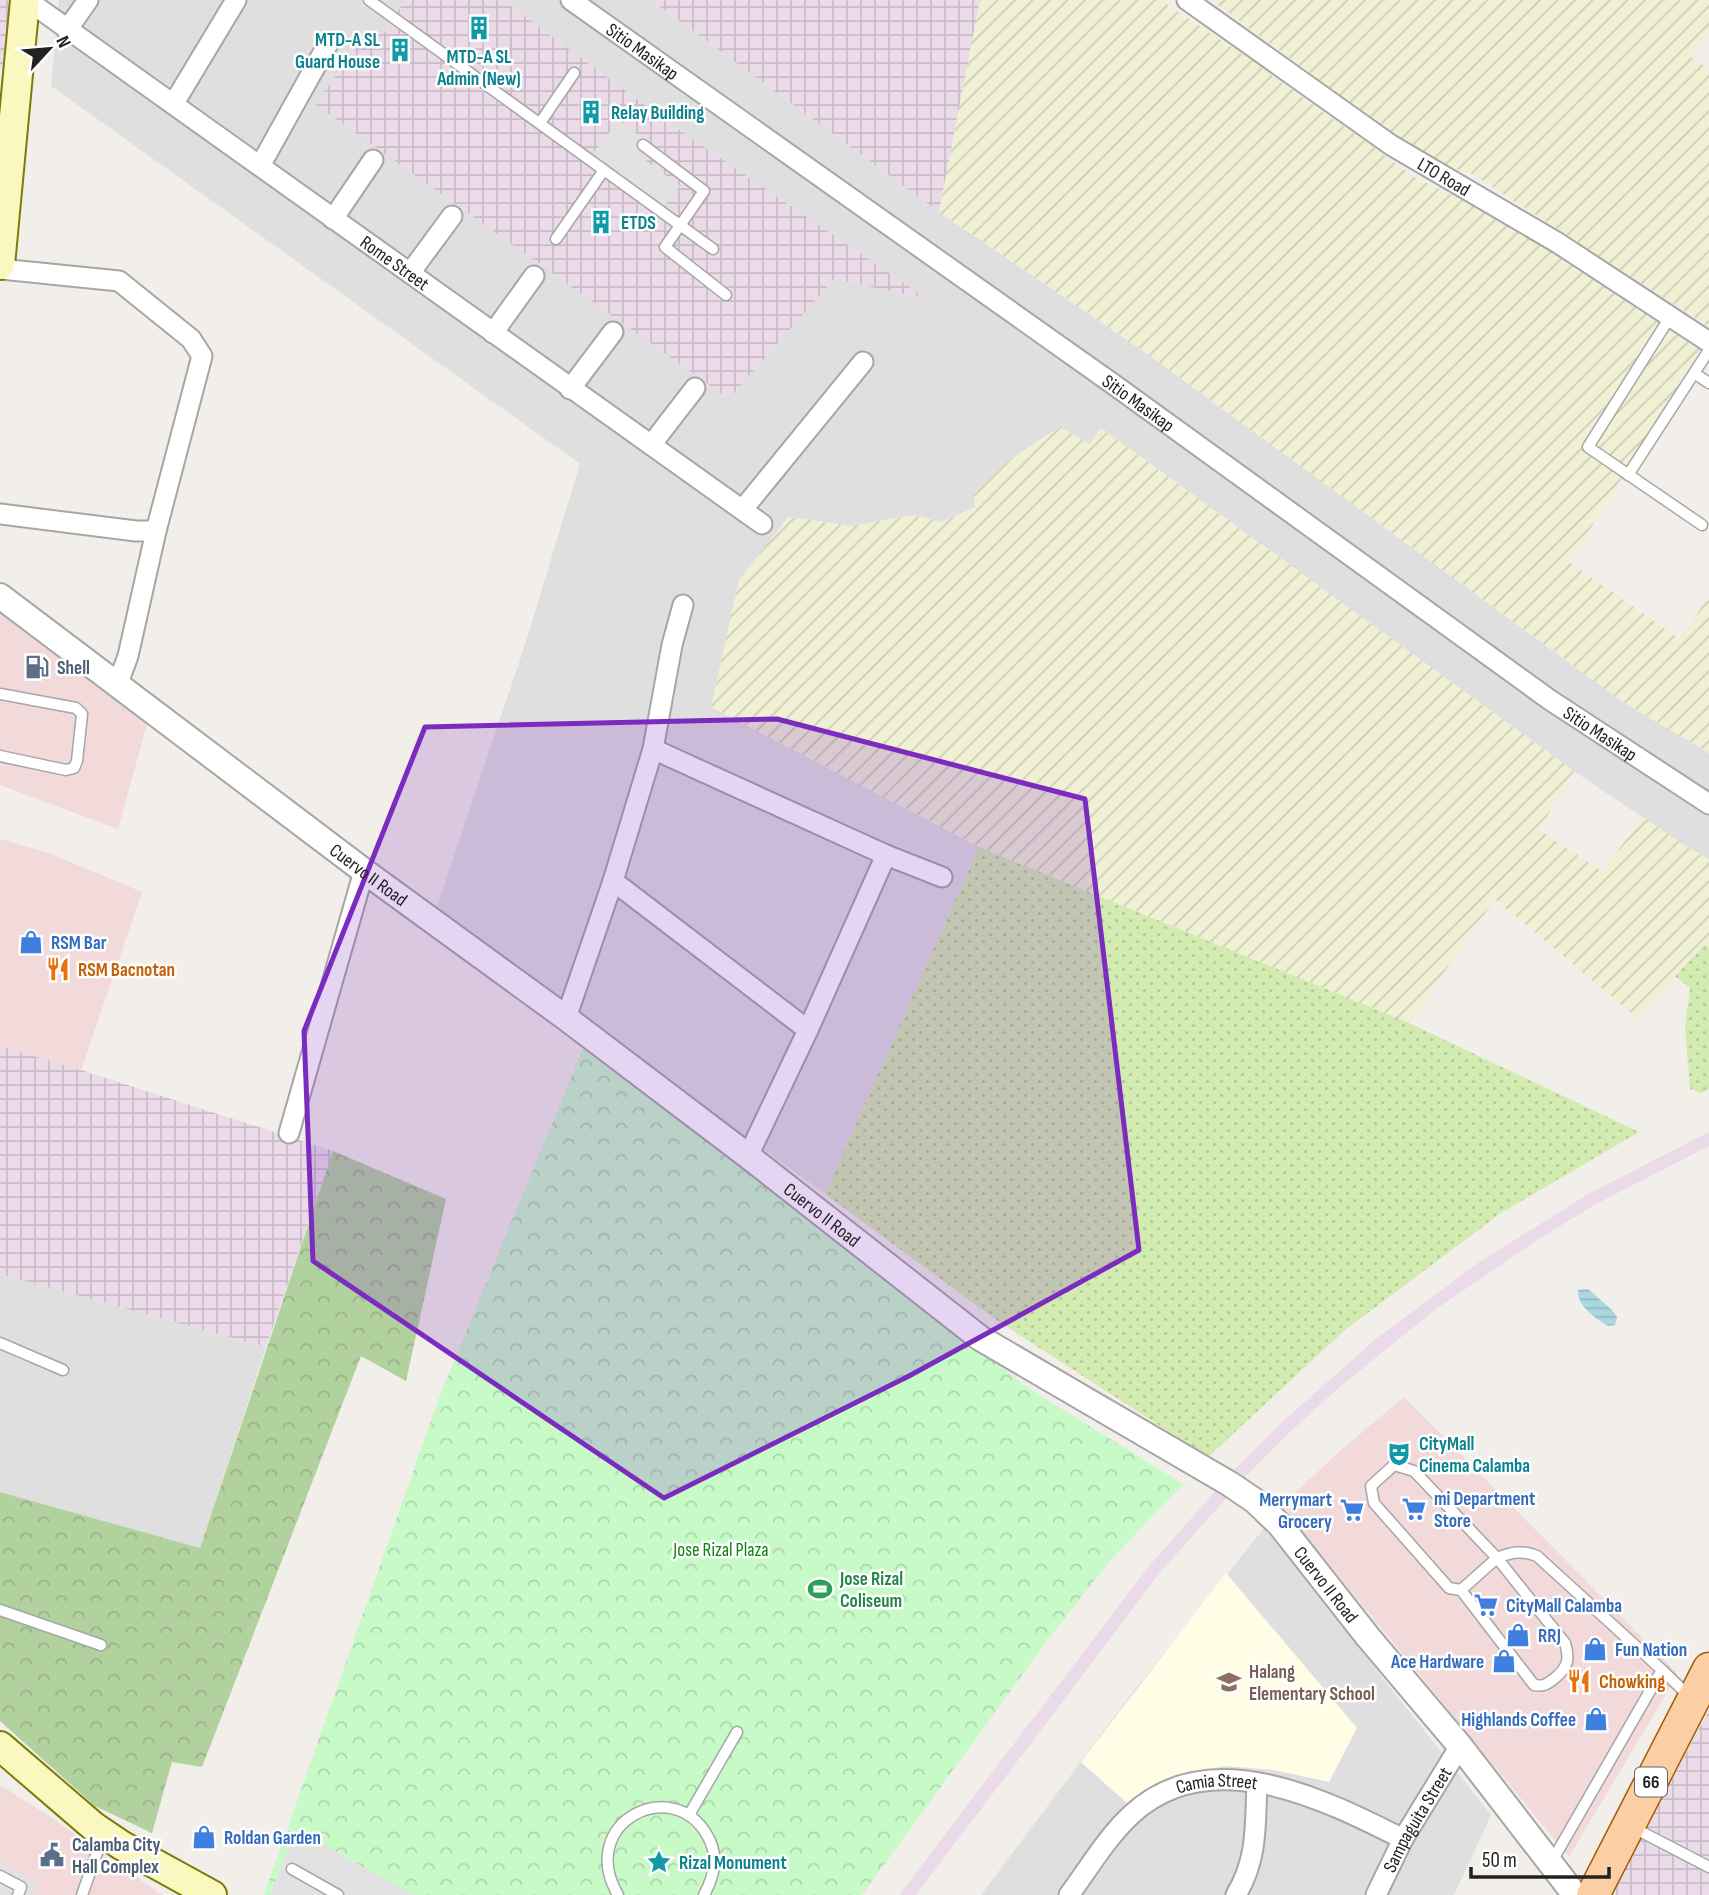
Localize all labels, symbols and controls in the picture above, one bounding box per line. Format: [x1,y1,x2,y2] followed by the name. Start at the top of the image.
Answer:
[14,14,84,84] north arrow
[465,14,493,42] building icon: MTD-A SL Admin (New)
[601,19,683,86] street label: Sitio Masikap
[295,29,381,74] place label: MTD-A SL Guard House
[50,33,75,52] text: N
[386,36,414,64] building icon: MTD-A SL Guard House
[436,46,521,91] place label: MTD-A SL Admin (New)
[577,98,605,126] building icon: Relay Building
[611,102,704,125] place label: Relay Building
[1413,153,1474,202] street label: LTO Road
[587,208,615,236] building icon: ETDS
[621,212,656,235] place label: ETDS
[355,231,433,296] street label: Rome Street
[1097,370,1178,438] street label: Sitio Masikap
[23,653,51,681] fuel station icon: Shell
[57,657,90,680] place label: Shell
[1559,702,1641,767] street label: Sitio Masikap
[325,839,411,912] street label: Cuervo II Road
[17,928,45,956] shop icon: RSM Bar
[51,932,107,955] place label: RSM Bar
[44,955,72,983] restaurant icon: RSM Bacnotan
[78,959,175,982] place label: RSM Bacnotan
[779,1178,864,1253] street label: Cuervo II Road
[1419,1433,1530,1478] place label: CityMall Cinema Calamba
[1385,1440,1413,1468] theatre icon: CityMall Cinema Calamba
[1434,1488,1535,1533] place label: mi Department Store
[1259,1489,1332,1534] place label: Merrymart Grocery
[1400,1495,1428,1523] supermarket icon: mi Department Store
[1338,1496,1366,1524] supermarket icon: Merrymart Grocery
[672,1539,769,1562] park label: Jose Rizal Plaza
[1288,1542,1362,1628] street label: Cuervo II Road
[839,1568,903,1613] place label: Jose Rizal Coliseum
[806,1575,834,1603] sports icon: Jose Rizal Coliseum
[1472,1591,1500,1619] supermarket icon: CityMall Calamba
[1506,1595,1622,1618] place label: CityMall Calamba
[1504,1621,1532,1649] shop icon: RRJ
[1538,1625,1561,1648] place label: RRJ
[1581,1635,1609,1663] shop icon: Fun Nation
[1615,1639,1687,1662] place label: Fun Nation
[1490,1647,1518,1675] shop icon: Ace Hardware
[1390,1651,1484,1674] place label: Ace Hardware
[1249,1661,1375,1706] place label: Halang Elementary School
[1565,1667,1593,1695] restaurant icon: Chowking
[1215,1668,1243,1696] school or university icon: Halang Elementary School
[1599,1671,1665,1694] place label: Chowking
[1582,1705,1610,1733] shop icon: Highlands Coffee
[1461,1709,1576,1732] place label: Highlands Coffee
[1379,1763,1458,1876] street label: Sampaguita Street
[1635,1768,1667,1797] road number: 66
[1173,1770,1259,1800] street label: Camia Street
[190,1823,218,1851] shop icon: Roldan Garden
[224,1827,321,1850] place label: Roldan Garden
[72,1834,161,1879] place label: Calamba City Hall Complex
[1471,1836,1609,1880] scale bar
[38,1841,66,1869] public building icon: Calamba City Hall Complex
[645,1848,673,1876] place icon: Rizal Monument
[1482,1848,1517,1873] text: 50 m
[679,1852,787,1875] place label: Rizal Monument

